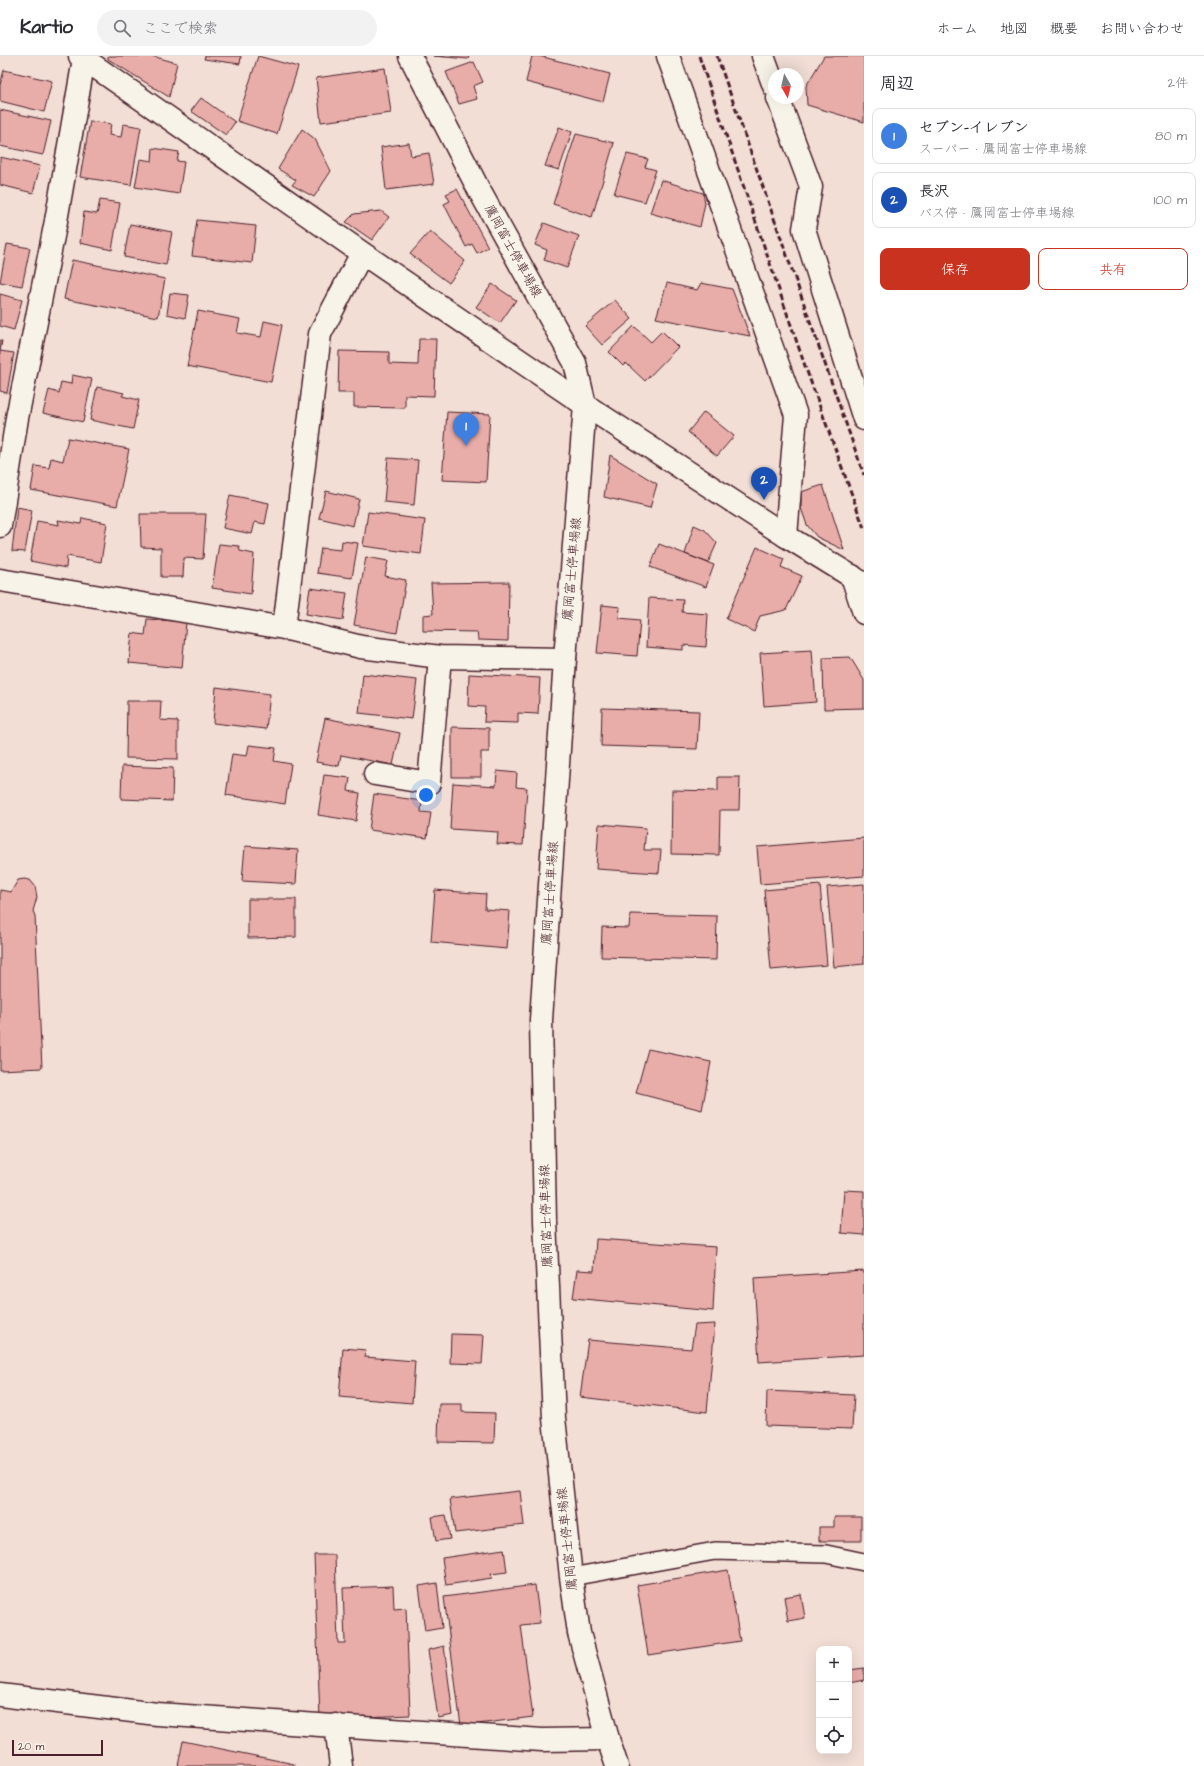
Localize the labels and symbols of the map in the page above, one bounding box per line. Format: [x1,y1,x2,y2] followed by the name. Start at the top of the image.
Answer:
[768,68,804,104] north arrow
[480,201,547,302] street label: 鷹岡富士停車場線
[453,413,479,446] pin: 1
[751,467,777,500] pin: 2
[559,515,586,622] street label: 鷹岡富士停車場線
[416,785,436,805] your location
[537,840,563,946] street label: 鷹岡富士停車場線
[535,1163,557,1268] street label: 鷹岡富士停車場線
[553,1485,581,1592] street label: 鷹岡富士停車場線
[12,1738,103,1757] scale bar

